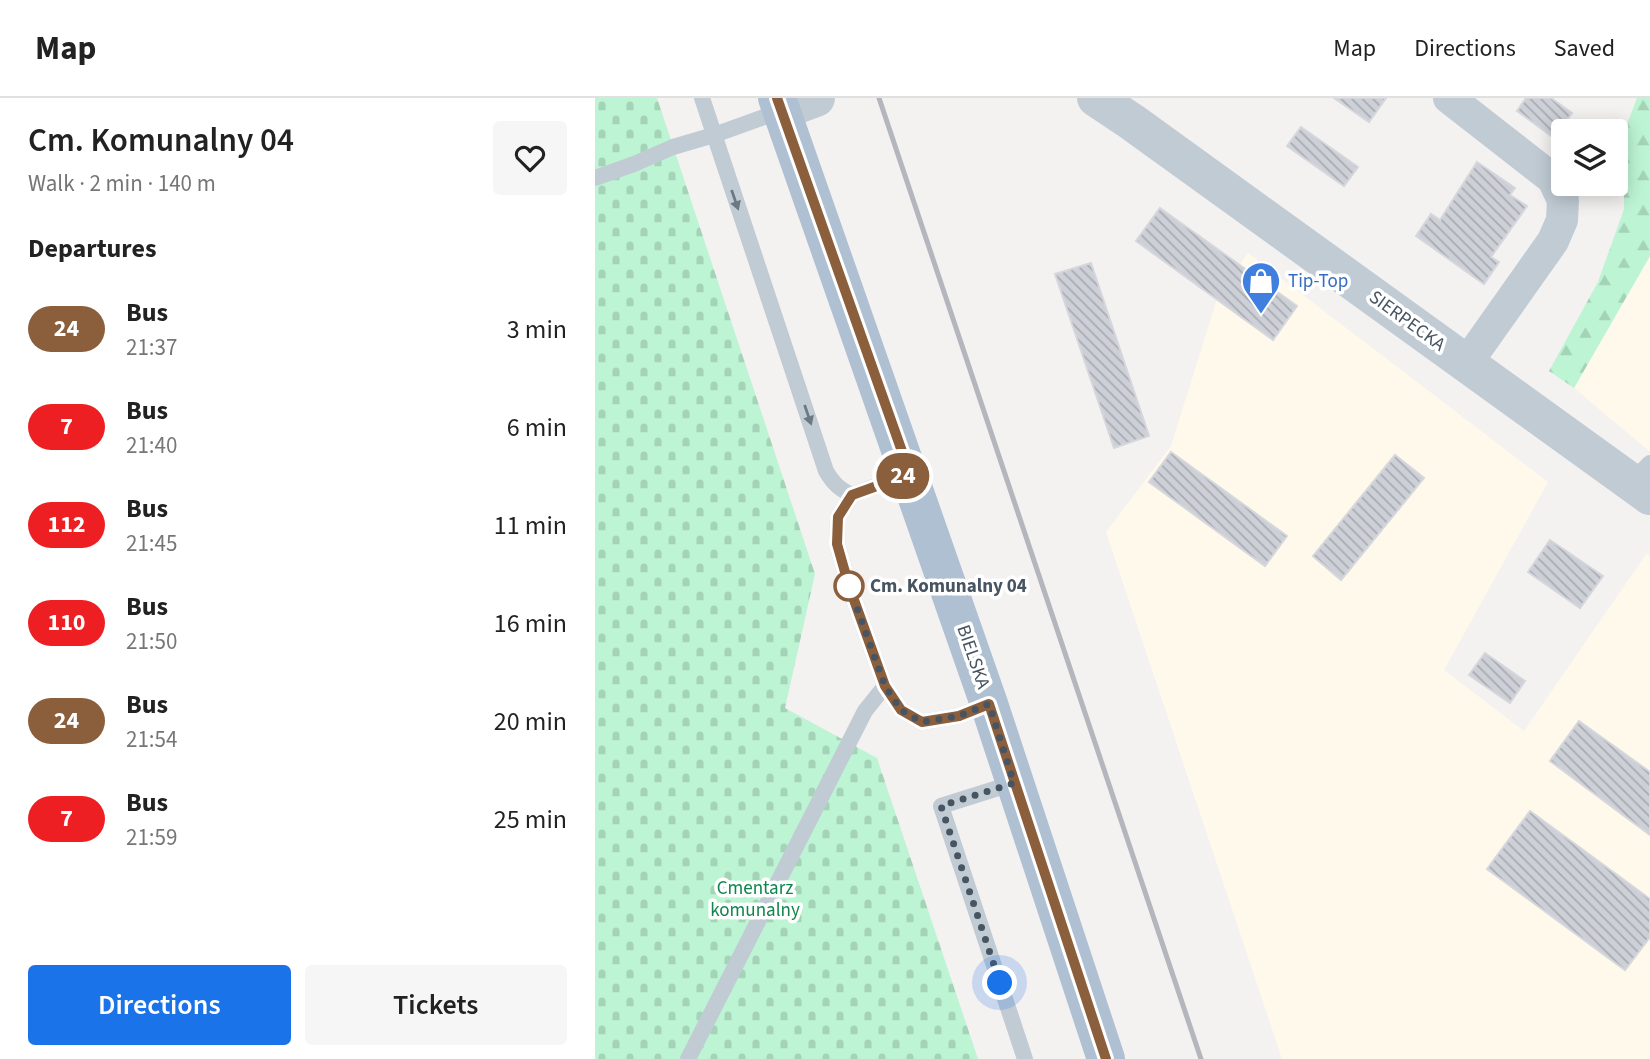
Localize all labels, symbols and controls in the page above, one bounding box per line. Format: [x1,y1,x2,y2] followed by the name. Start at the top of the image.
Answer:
[35,25,96,72] text: Map
[1333,31,1376,66] text: Map
[1414,31,1516,66] text: Directions
[1554,31,1615,66] text: Saved
[28,117,294,164] text: Cm. Komunalny 04
[1551,119,1628,196] map controls
[1551,119,1628,196] button: layers
[493,121,567,195] button: heart
[28,167,216,200] text: Walk · 2 min · 140 m
[730,189,741,210] one-way arrow
[28,230,156,267] text: Departures
[1240,260,1282,315] shop icon: Tip-Top
[1288,268,1348,295] place label: Tip-Top
[1363,284,1451,358] street label: SIERPECKA
[126,294,168,331] text: Bus
[54,311,79,346] text: 24
[507,311,567,348] text: 3 min
[126,331,177,364] text: 21:37
[126,392,168,429] text: Bus
[803,405,813,426] one-way arrow
[60,409,73,444] text: 7
[507,409,567,446] text: 6 min
[126,429,177,462] text: 21:40
[871,453,935,499] line badge: 24
[890,458,916,493] text: 24
[126,490,168,527] text: Bus
[47,507,86,542] text: 112
[494,507,567,544] text: 11 min
[126,527,177,560] text: 21:45
[834,571,864,601] marker: Cm. Komunalny 04
[870,573,1027,600] place label: Cm. Komunalny 04
[126,588,168,625] text: Bus
[47,605,86,640] text: 110
[494,605,567,642] text: 16 min
[949,621,997,693] street label: BIELSKA
[126,625,177,658] text: 21:50
[126,686,168,723] text: Bus
[54,703,79,738] text: 24
[494,703,567,740] text: 20 min
[126,723,177,756] text: 21:54
[126,784,168,821] text: Bus
[60,801,73,836] text: 7
[494,801,567,838] text: 25 min
[126,821,177,854] text: 21:59
[710,875,800,924] park label: Cmentarz komunalny
[28,965,291,1045] button: Directions
[305,965,567,1045] button: Tickets
[982,965,1017,1000] your location

